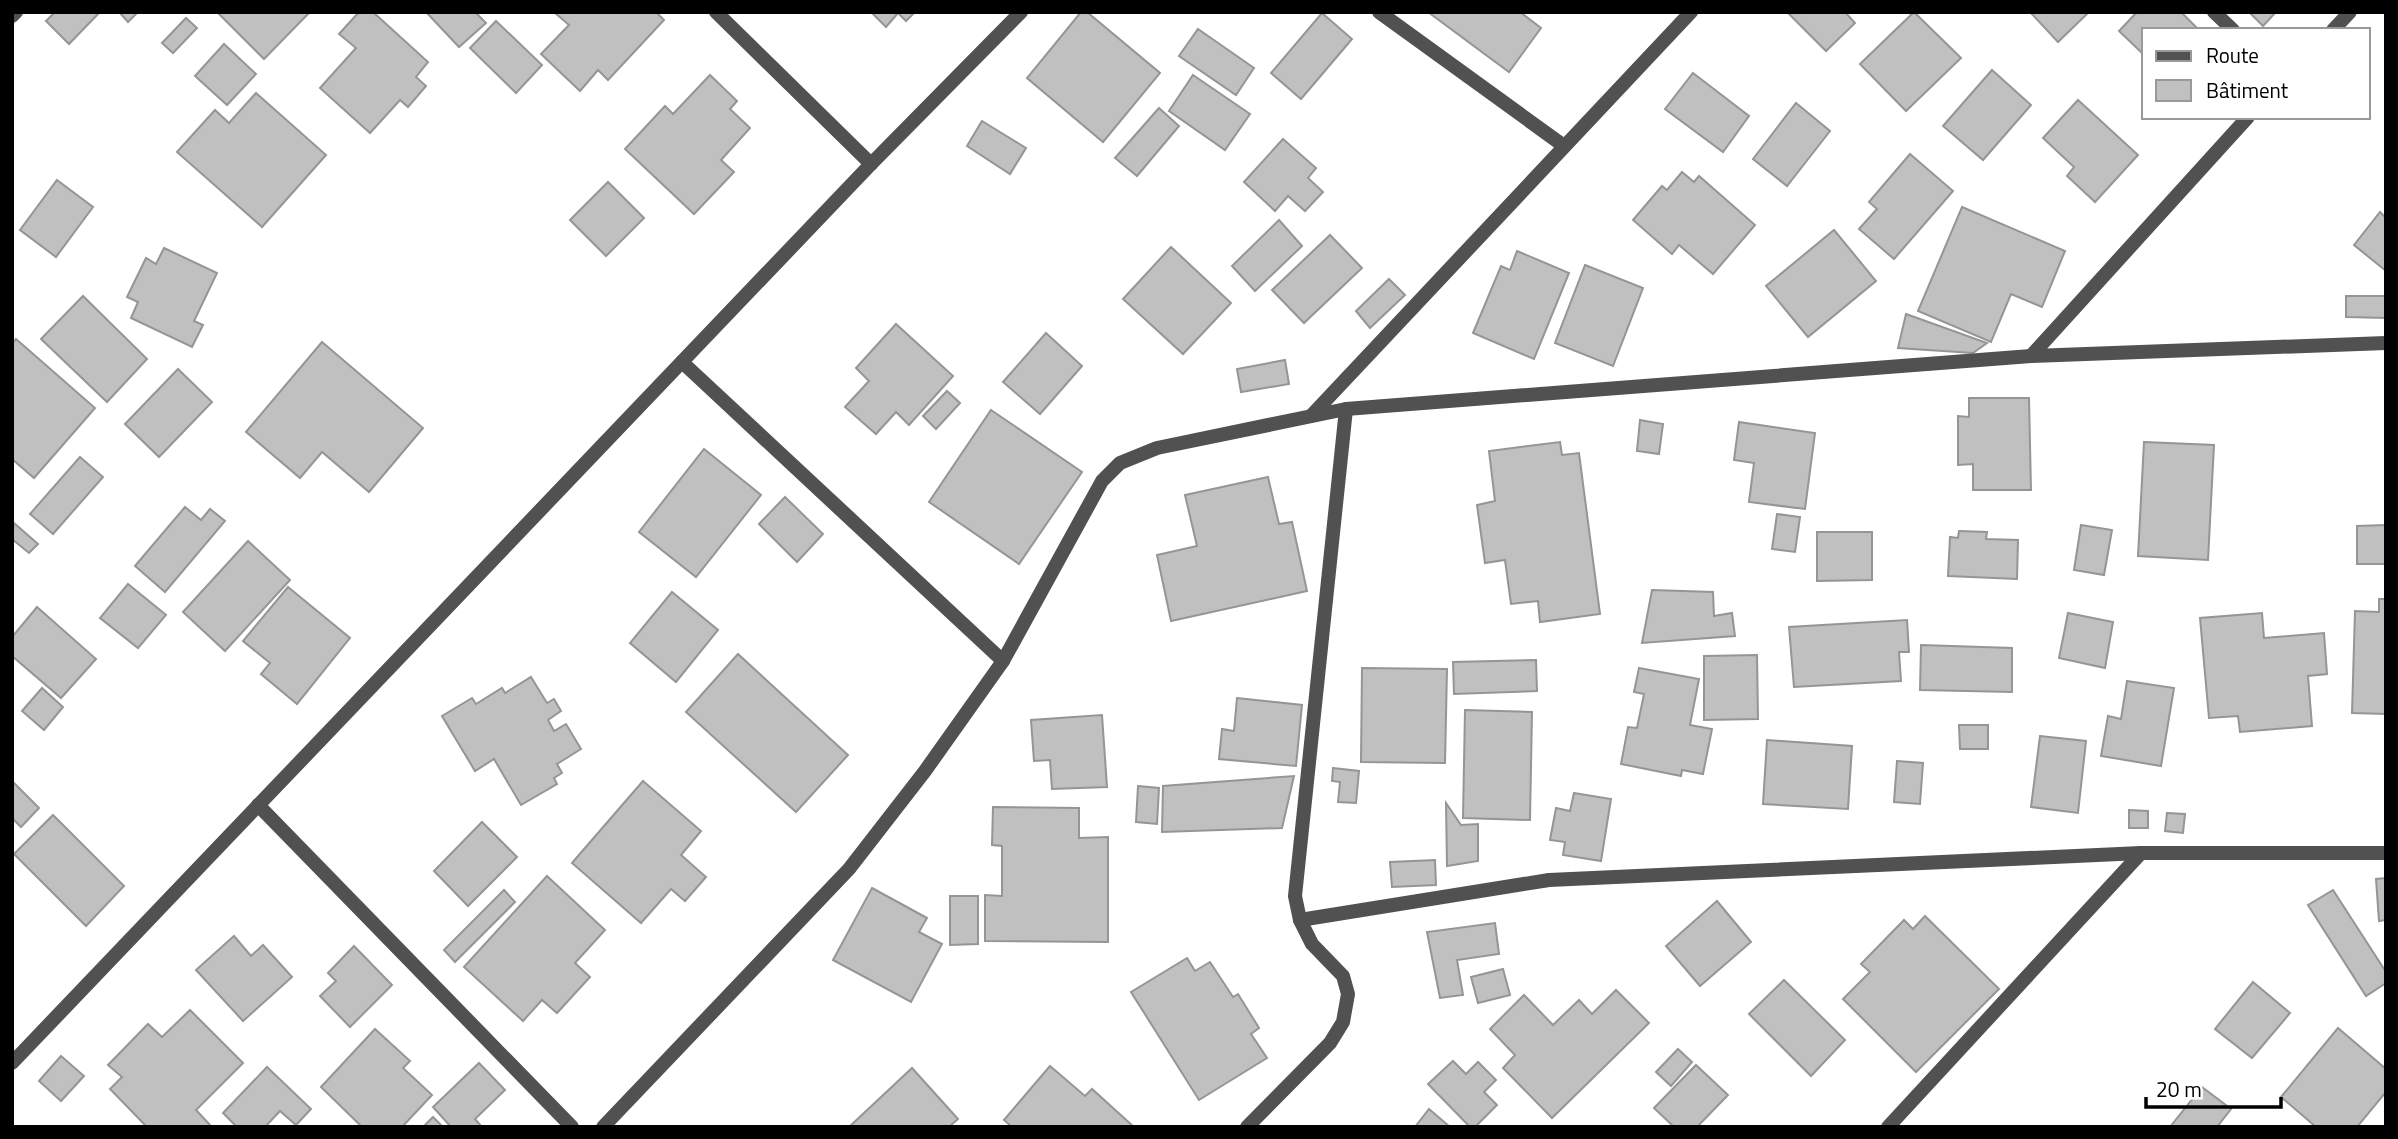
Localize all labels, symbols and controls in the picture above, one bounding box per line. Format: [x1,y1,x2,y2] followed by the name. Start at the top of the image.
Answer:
[2142,28,2370,119] legend
[2206,39,2259,71] text: Route
[2206,74,2289,106] text: Bâtiment
[2146,1066,2281,1110] scale bar
[2156,1073,2202,1105] text: 20 m

